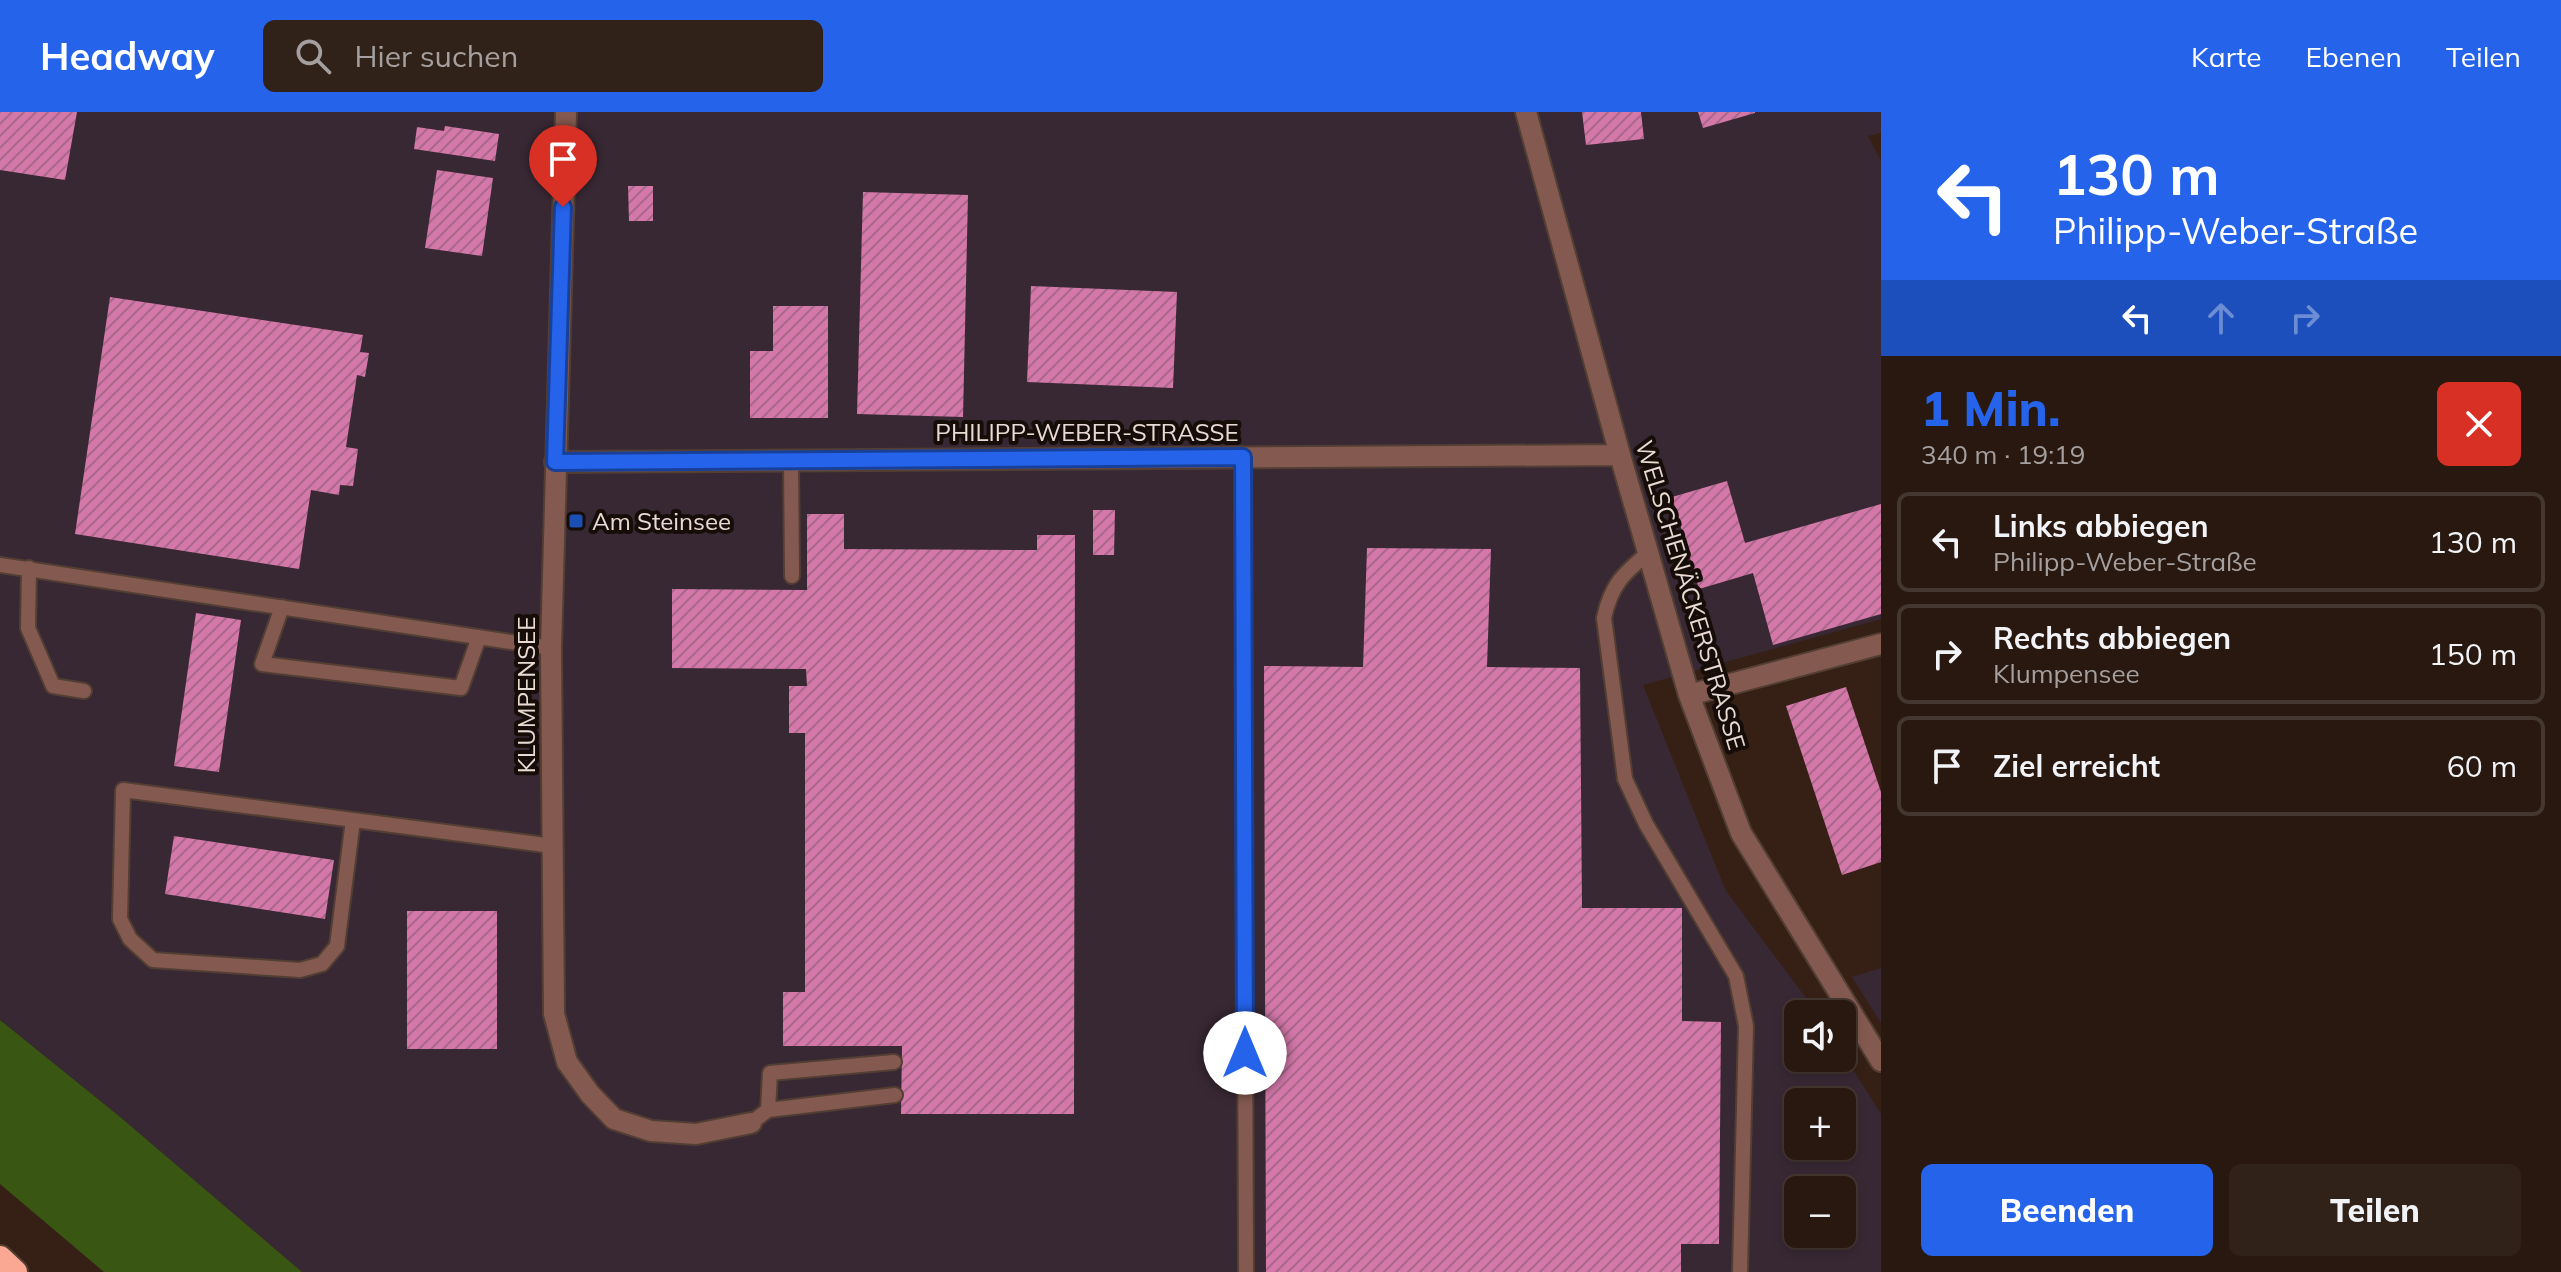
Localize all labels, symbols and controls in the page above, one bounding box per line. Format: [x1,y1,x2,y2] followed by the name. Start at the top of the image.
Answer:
[263,20,823,92] search box
[40,32,215,80] text: Headway
[291,34,335,78] icon: search
[355,37,518,75] text: Hier suchen
[2191,39,2261,74] text: Karte
[2305,39,2402,74] text: Ebenen
[2446,39,2521,74] text: Teilen
[529,125,597,207] pin
[541,137,585,181] icon: arrive
[2053,139,2220,209] text: 130 m
[1921,144,2025,248] icon: left
[2053,208,2418,253] text: Philipp-Weber-Straße
[2115,296,2159,340] icon: left
[2199,296,2243,340] icon: ahead
[2283,296,2327,340] icon: right
[1921,378,2061,438] text: 1 Min.
[2437,382,2521,466] button: close
[935,417,1239,447] street label: PHILIPP-WEBER-STRASSE
[1630,437,1752,753] street label: WELSCHENÄCKERSTRASSE
[1921,438,2085,471] text: 340 m · 19:19
[592,506,731,536] place label: Am Steinsee
[1993,507,2209,545] text: Links abbiegen
[567,512,585,530] marker: Am Steinsee
[1925,520,1969,564] icon: left
[2429,523,2517,561] text: 130 m
[1993,545,2257,578] text: Philipp-Weber-Straße
[511,617,541,773] street label: KLUMPENSEE
[1993,619,2231,657] text: Rechts abbiegen
[1925,632,1969,676] icon: right
[2429,635,2517,673] text: 150 m
[1993,657,2140,690] text: Klumpensee
[1925,744,1969,788] icon: arrive
[1993,747,2160,785] text: Ziel erreicht
[2447,747,2517,785] text: 60 m
[1784,1000,1856,1248] map controls
[1784,1000,1856,1072] button: sound
[1203,1011,1287,1095] position arrow
[1784,1088,1856,1160] button: +
[1921,1164,2213,1256] button: Beenden
[2229,1164,2521,1256] button: Teilen
[1784,1176,1856,1248] button: −

